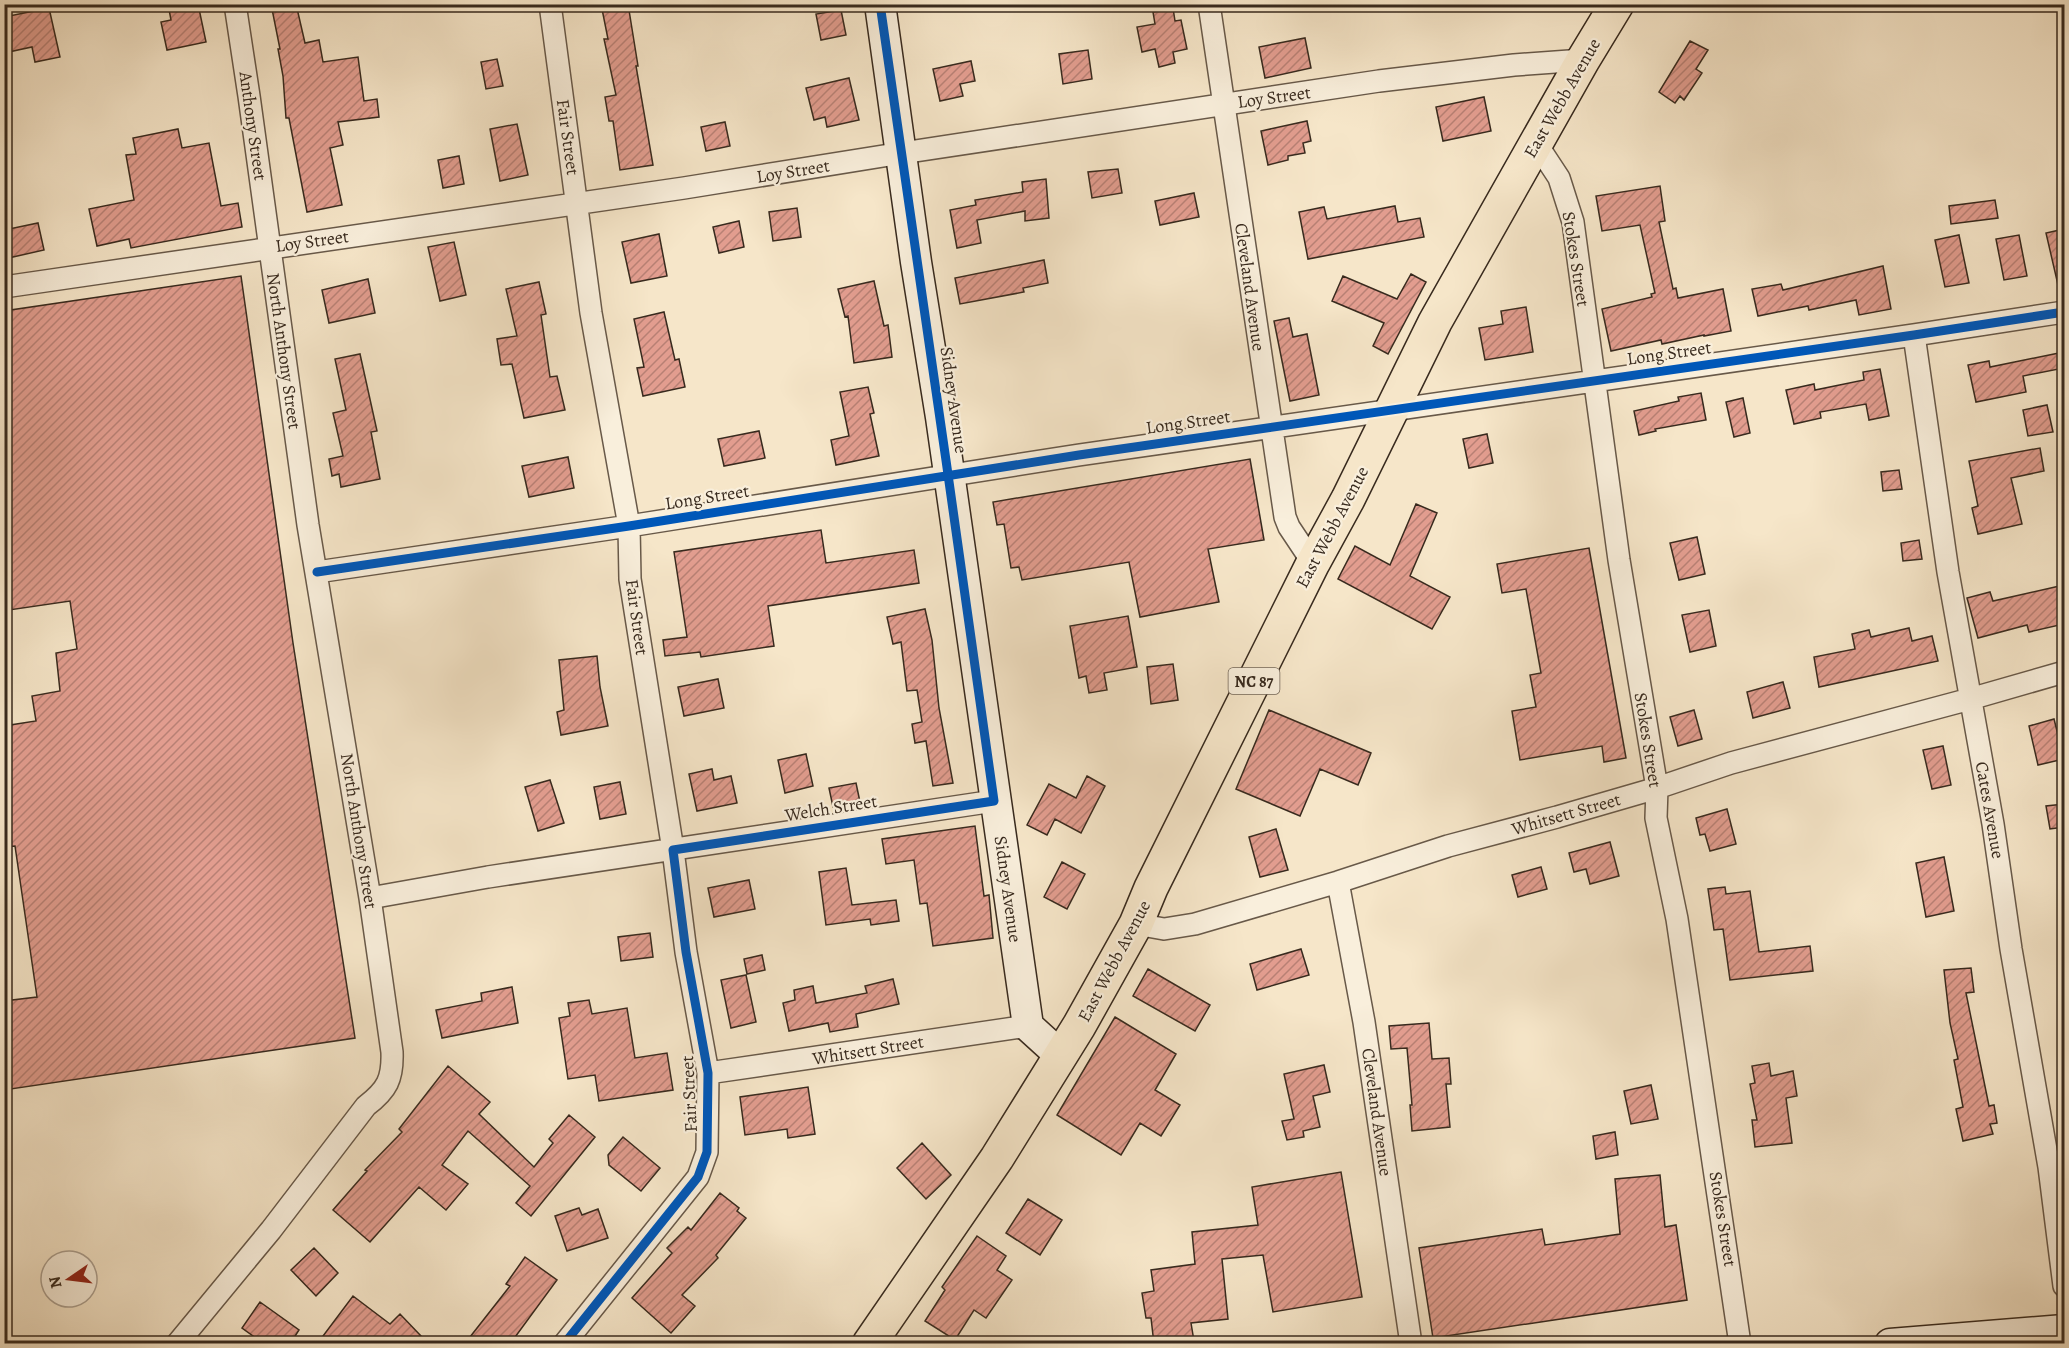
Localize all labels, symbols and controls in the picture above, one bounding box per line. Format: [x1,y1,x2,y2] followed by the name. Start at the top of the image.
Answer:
[1518,34,1606,162] street label: East Webb Avenue
[233,69,273,182] street label: Anthony Street
[1236,80,1312,114] street label: Loy Street
[551,97,585,177] street label: Fair Street
[755,153,831,189] street label: Loy Street
[1557,210,1595,308] street label: Stokes Street
[1229,221,1271,353] street label: Cleveland Avenue
[274,224,350,258] street label: Loy Street
[261,271,307,431] street label: North Anthony Street
[1625,335,1713,371] street label: Long Street
[935,345,973,455] street label: Sidney Avenue
[1144,404,1232,440] street label: Long Street
[1290,462,1374,592] street label: East Webb Avenue
[663,479,751,515] street label: Long Street
[620,577,654,657] street label: Fair Street
[1228,668,1280,694] road number: NC 87
[1629,691,1667,789] street label: Stokes Street
[335,751,383,911] street label: North Anthony Street
[1970,760,2010,860] street label: Cates Avenue
[1508,787,1623,841] street label: Whitsett Street
[782,789,879,827] street label: Welch Street
[989,834,1027,944] street label: Sidney Avenue
[1072,896,1156,1026] street label: East Webb Avenue
[810,1029,925,1071] street label: Whitsett Street
[1356,1046,1398,1178] street label: Cleveland Avenue
[675,1055,703,1133] street label: Fair Street
[1704,1170,1742,1268] street label: Stokes Street
[39,1249,99,1309] north arrow
[43,1274,67,1291] text: N

